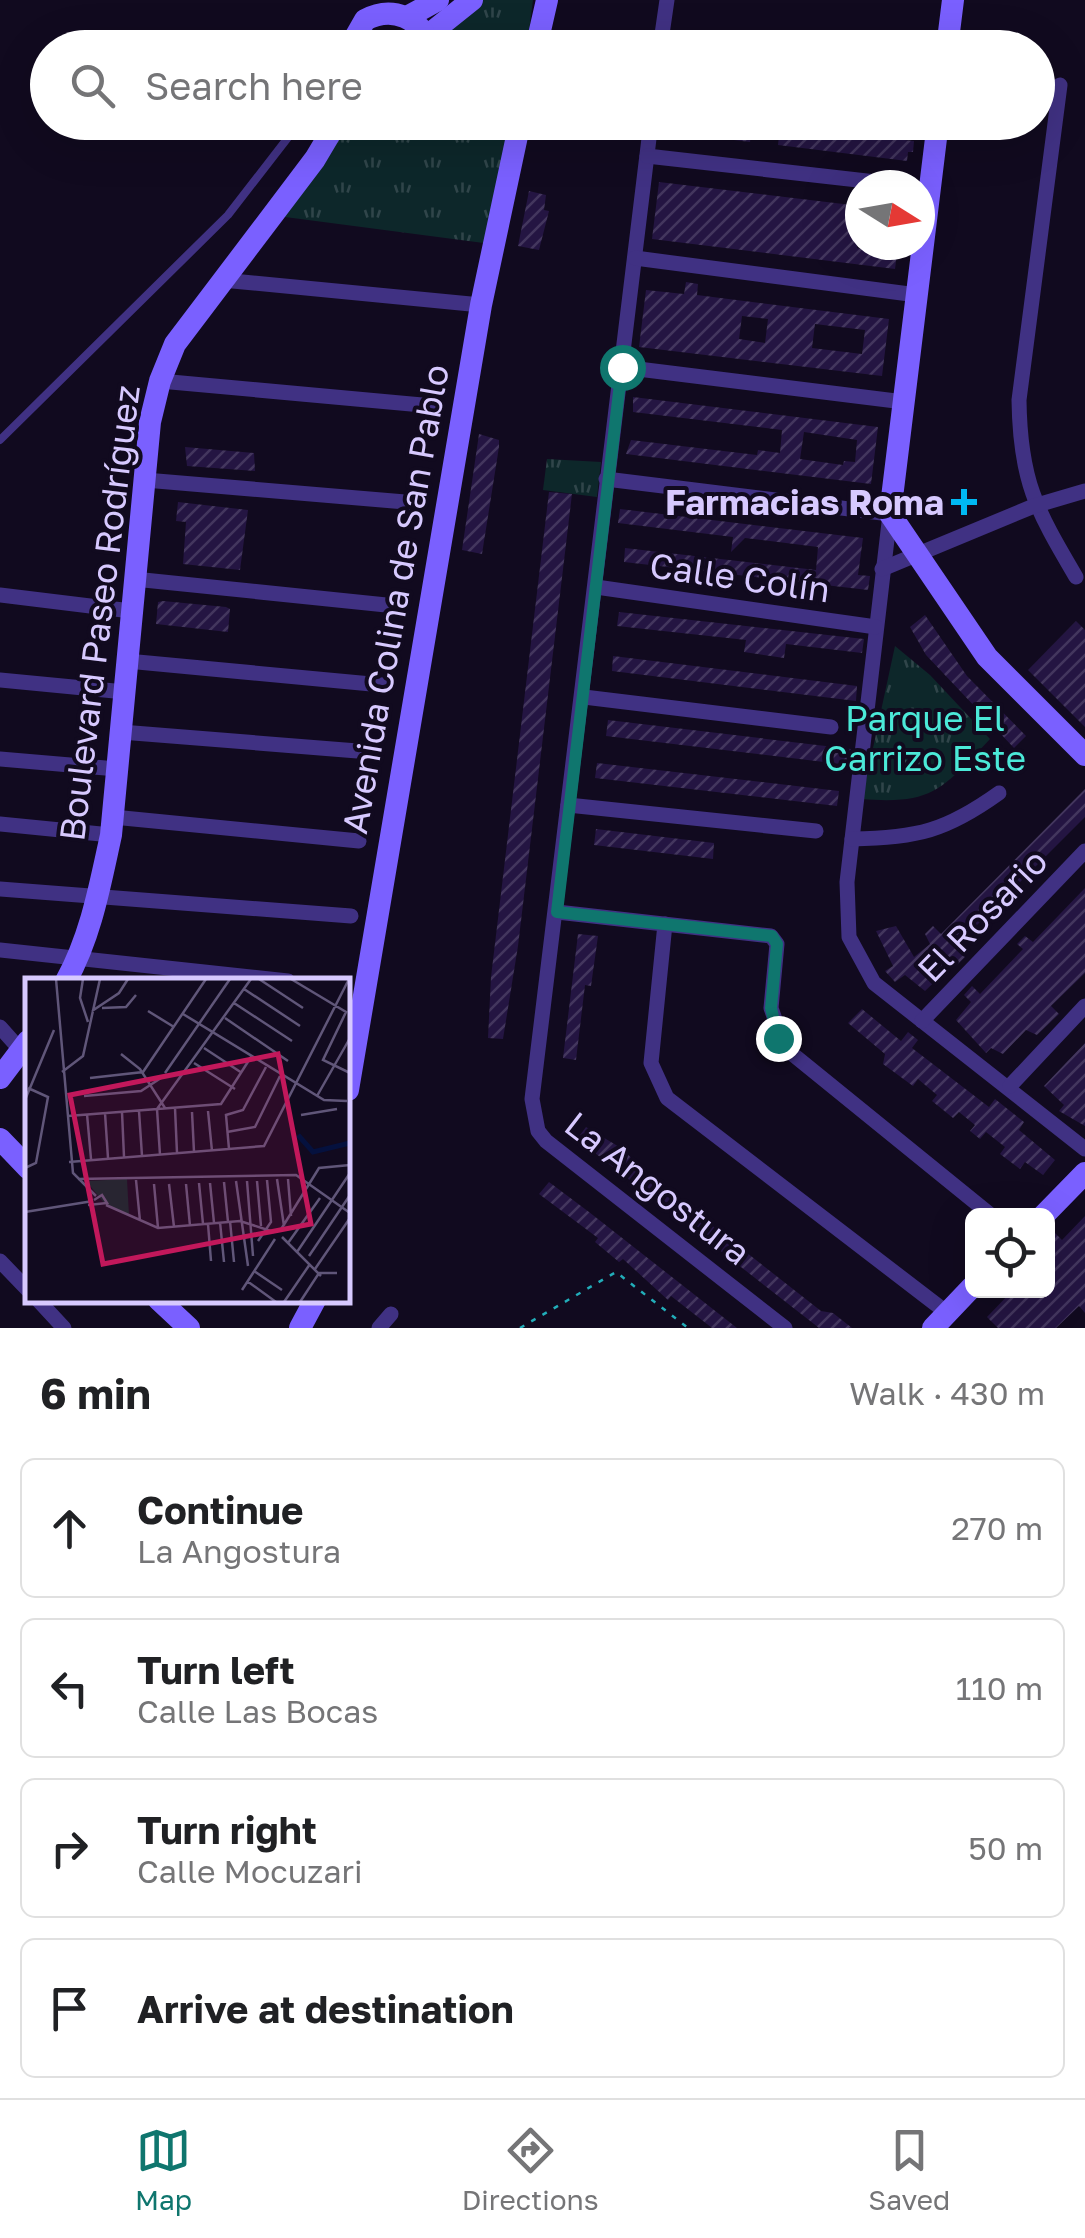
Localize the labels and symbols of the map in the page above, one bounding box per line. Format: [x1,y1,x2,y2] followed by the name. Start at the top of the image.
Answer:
[845,170,935,260] north arrow
[600,345,646,391] route start
[333,361,457,837] street label: Avenida Colina de San Pablo
[50,383,148,843] street label: Boulevard Paseo Rodríguez
[665,481,944,523] place label: Farmacias Roma
[953,491,975,513] marker: Farmacias Roma
[647,544,833,610] street label: Calle Colín
[824,697,1026,779] park label: Parque El Carrizo Este
[909,840,1055,990] street label: El Rosario
[25,978,350,1303] inset map
[756,1016,802,1062] route end
[557,1103,759,1273] street label: La Angostura

